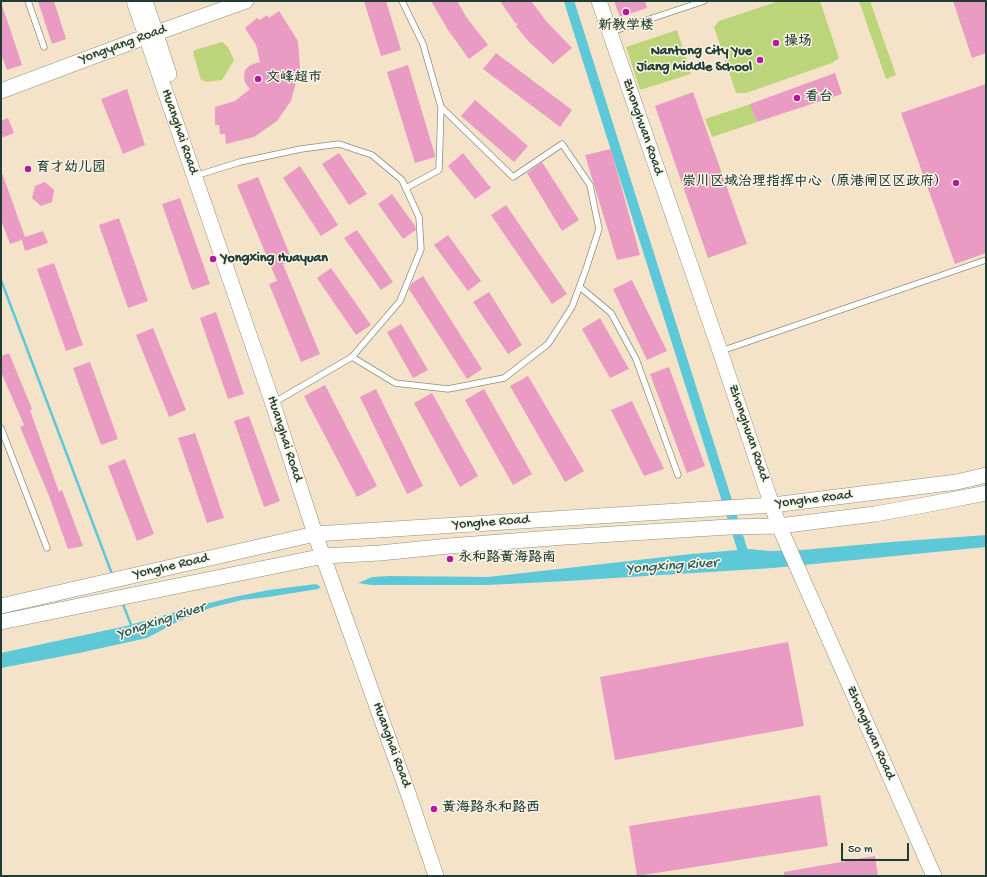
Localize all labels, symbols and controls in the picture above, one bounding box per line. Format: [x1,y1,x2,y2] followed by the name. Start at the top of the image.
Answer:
[621,7,631,17] marker: 新教学楼
[598,19,654,35] place label: 新教学楼
[77,21,169,69] street label: Yongyang Road
[784,35,812,51] place label: 操场
[771,38,781,48] marker: 操场
[637,44,752,76] place label: Nantong City Yue Jiang Middle School
[755,55,765,65] marker: Nantong City Yue Jiang Middle School
[266,71,322,87] place label: 文峰超市
[253,74,263,84] marker: 文峰超市
[618,77,666,177] street label: Zhonghuan Road
[157,87,201,177] street label: Huanghai Road
[805,90,833,106] place label: 看台
[792,93,802,103] marker: 看台
[36,161,106,177] place label: 育才幼儿园
[23,164,33,174] marker: 育才幼儿园
[682,175,948,191] place label: 崇川区域治理指挥中心（原港闸区区政府）
[951,178,961,188] marker: 崇川区域治理指挥中心（原港闸区区政府）
[221,251,328,267] place label: Yongxing Huayuan
[208,254,218,264] marker: Yongxing Huayuan
[724,383,772,483] street label: Zhonghuan Road
[262,394,306,484] street label: Huanghai Road
[775,487,853,513] street label: Yonghe Road
[452,512,530,534] street label: Yonghe Road
[132,550,210,584] street label: Yonghe Road
[458,551,556,567] place label: 永和路黄海路南
[445,554,455,564] marker: 永和路黄海路南
[626,555,718,579] water label: Yongxing River
[115,599,207,645] water label: Yongxing River
[842,684,898,782] street label: Zhonghuan Road
[368,700,414,790] street label: Huanghai Road
[442,801,540,817] place label: 黄海路永和路西
[429,804,439,814] marker: 黄海路永和路西
[843,835,911,861] scale bar
[848,843,873,857] text: 50 m

